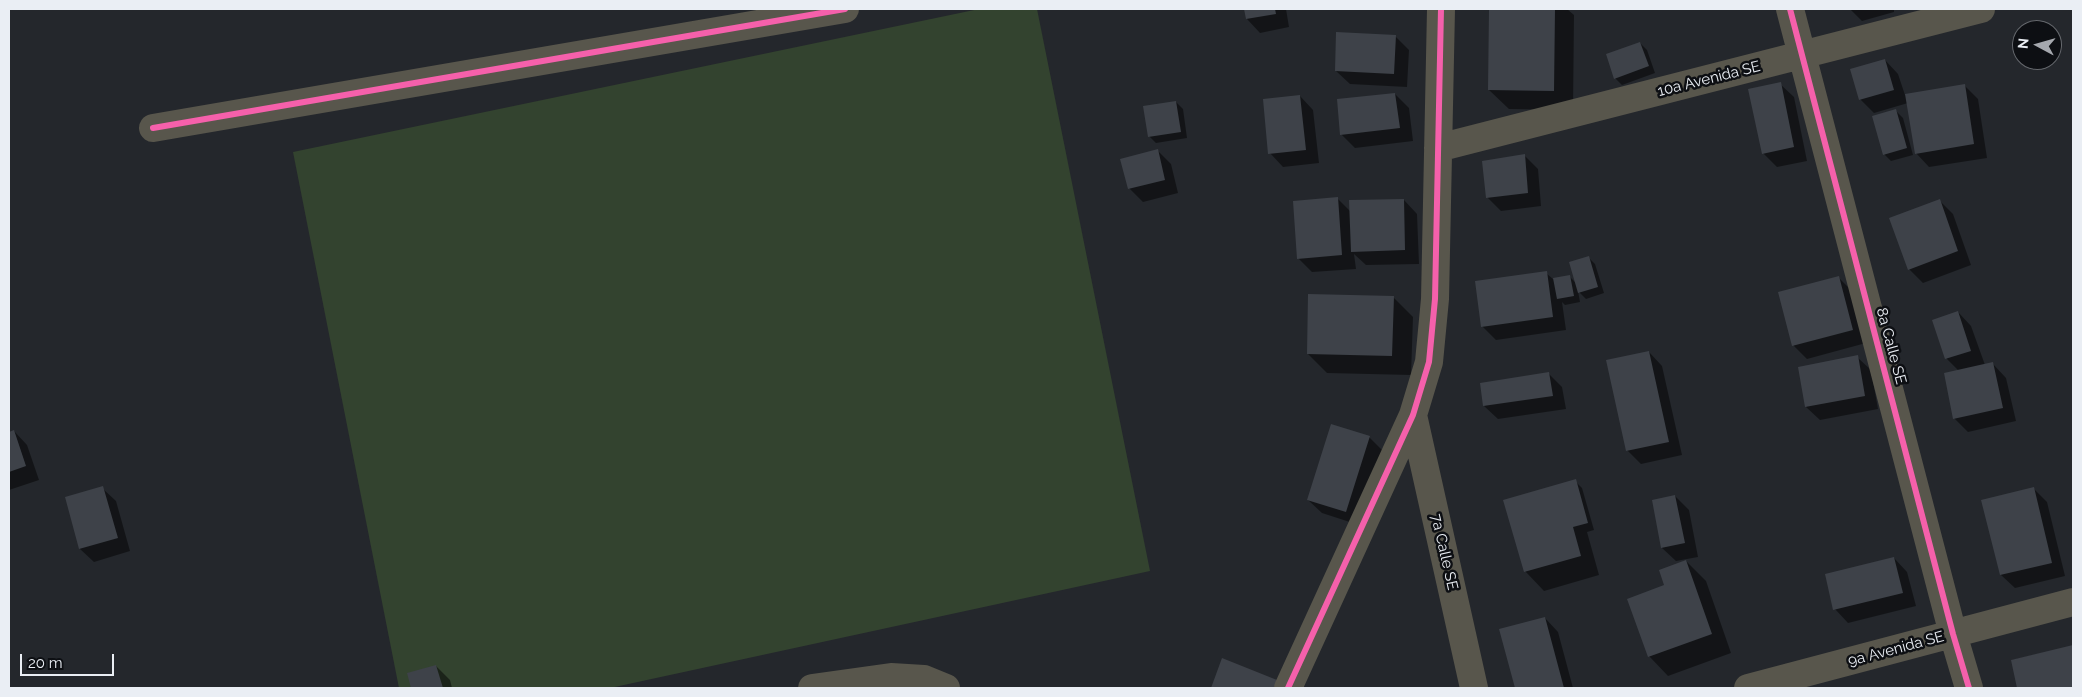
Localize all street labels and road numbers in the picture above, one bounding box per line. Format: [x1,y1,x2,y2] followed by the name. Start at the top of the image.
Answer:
[1656,58,1762,100] street label: 10a Avenida SE
[1872,306,1910,386] street label: 8a Calle SE
[1427,512,1461,592] street label: 7a Calle SE
[1846,628,1946,670] street label: 9a Avenida SE

